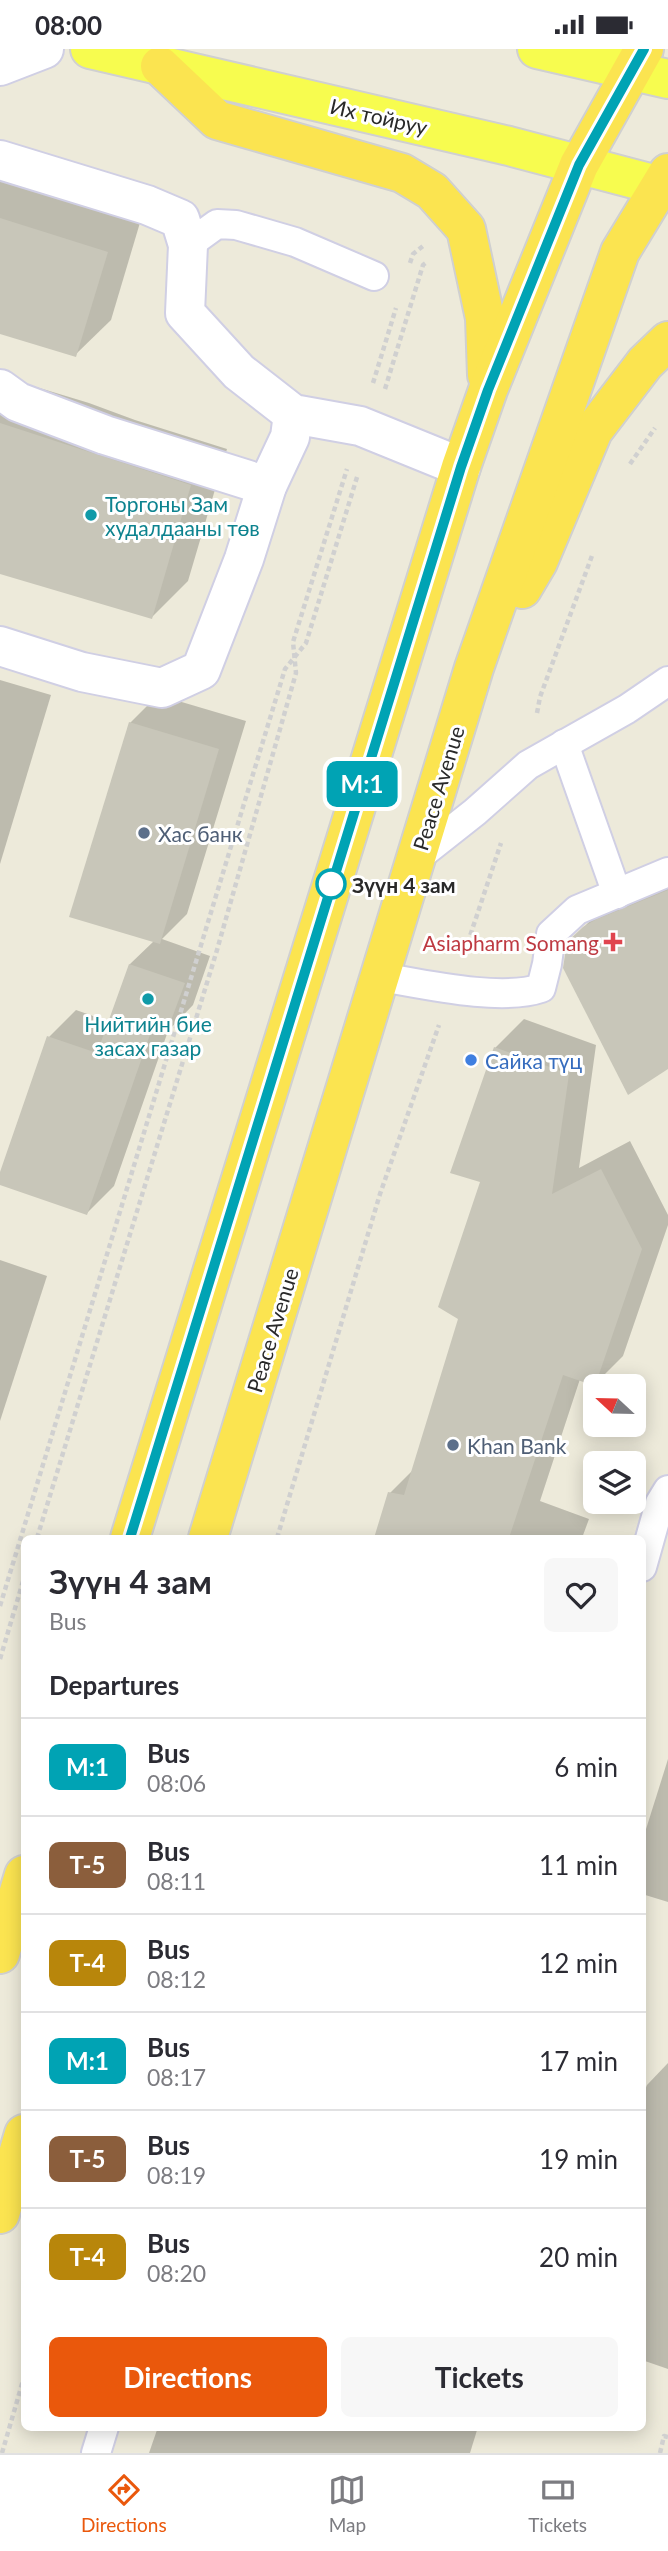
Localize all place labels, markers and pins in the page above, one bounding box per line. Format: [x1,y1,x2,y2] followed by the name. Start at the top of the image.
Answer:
[105,491,260,540] place label: Торгоны Зам худалдааны төв
[83,507,99,523] marker: Торгоны Зам худалдааны төв
[158,821,243,846] place label: Хас банк
[136,825,152,841] marker: Хас банк
[316,869,346,899] marker: Зүүн 4 зам
[352,872,456,897] place label: Зүүн 4 зам
[422,930,599,955] place label: Asiapharm Somang
[605,934,621,950] marker: Asiapharm Somang
[140,991,156,1007] marker: Нийтийн бие засах газар
[84,1011,212,1060] place label: Нийтийн бие засах газар
[485,1048,583,1073] place label: Сайка түц
[463,1052,479,1068] marker: Сайка түц
[467,1433,567,1458] place label: Khan Bank
[445,1437,461,1453] marker: Khan Bank

